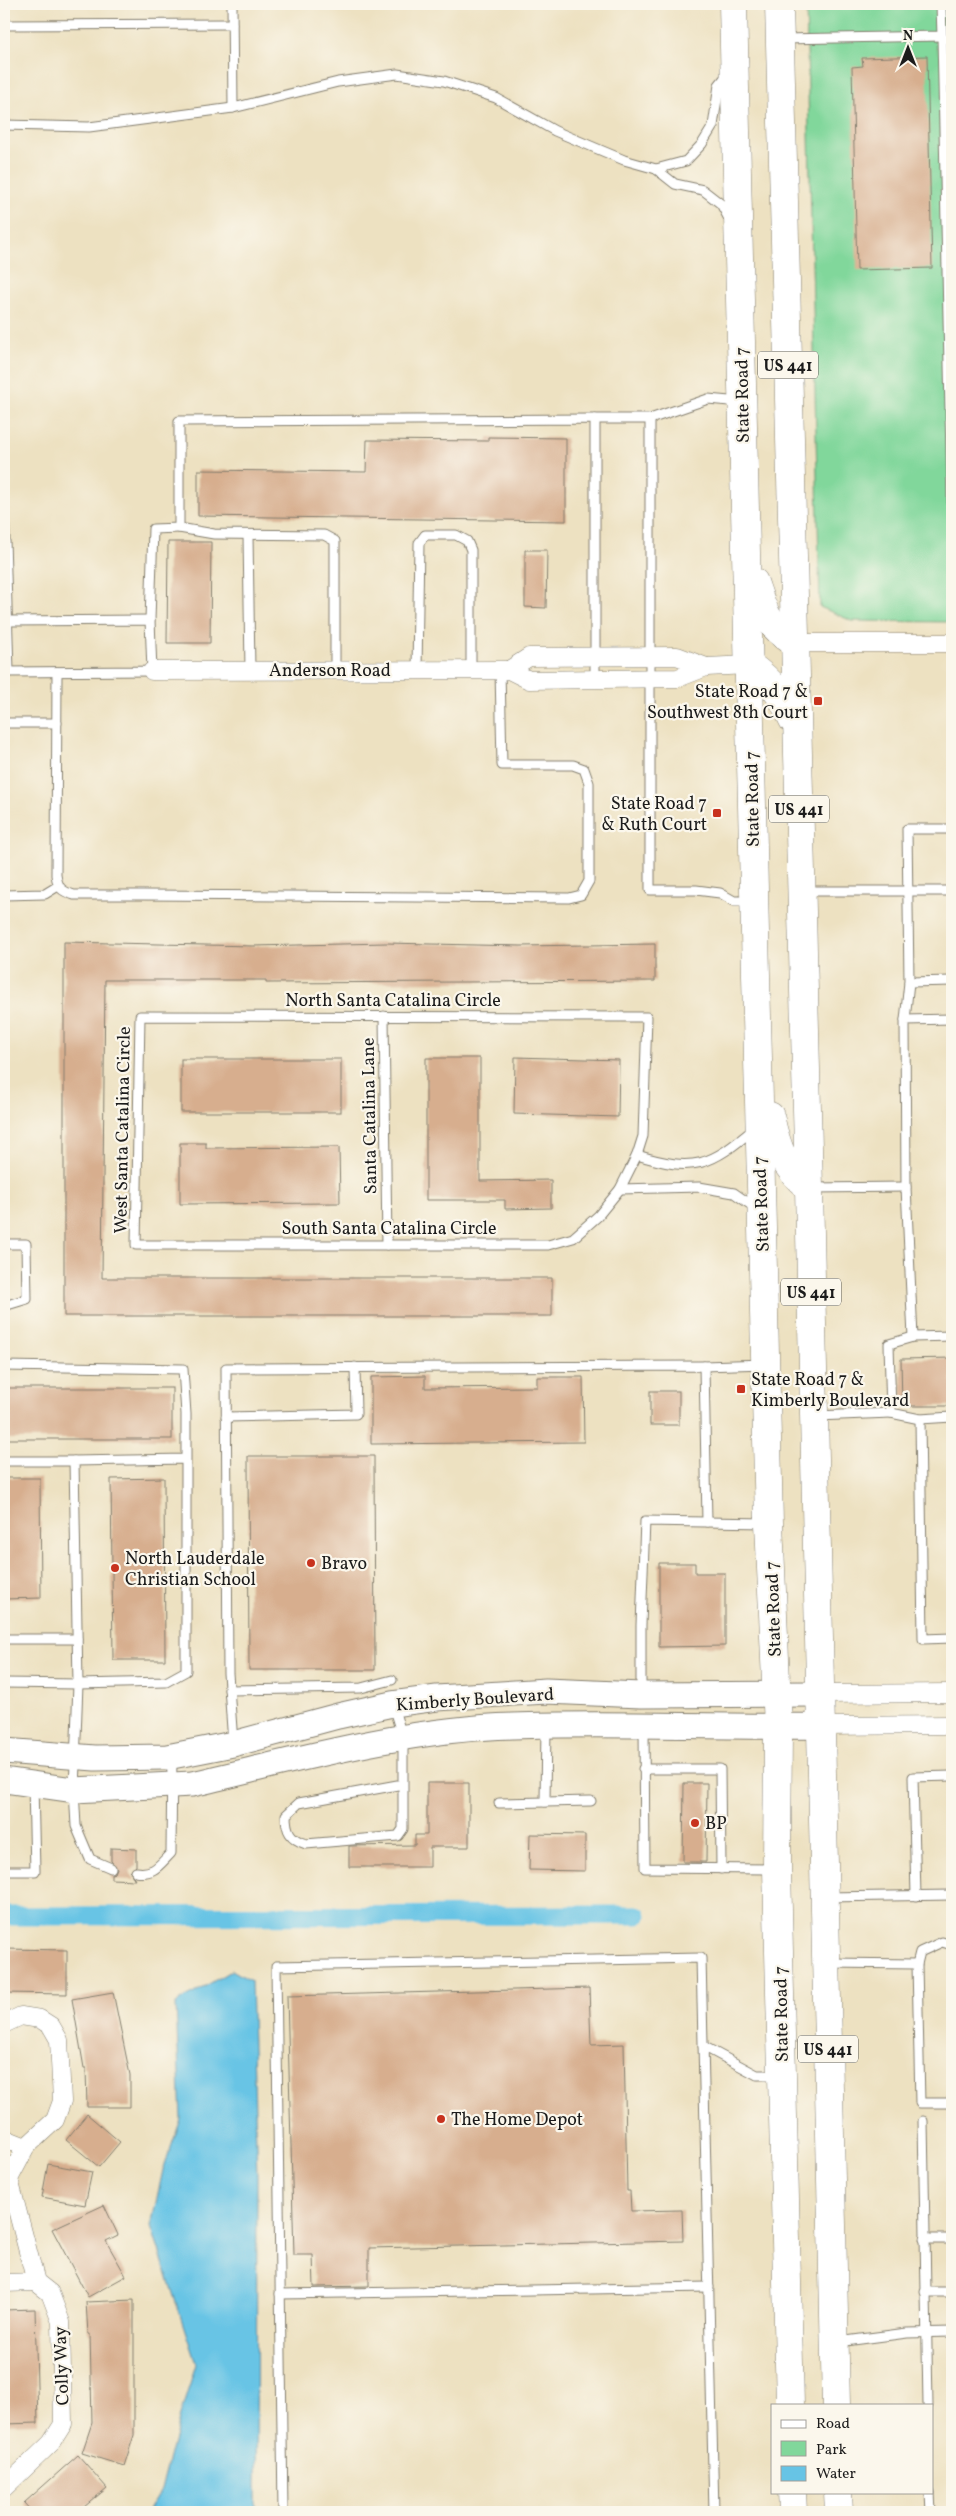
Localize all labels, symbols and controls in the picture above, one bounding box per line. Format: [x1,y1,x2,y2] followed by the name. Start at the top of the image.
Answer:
[884,22,934,72] north arrow
[903,27,913,46] text: N
[730,347,757,443] street label: State Road 7
[758,352,818,378] road number: US 441
[269,659,391,684] street label: Anderson Road
[647,680,808,726] place label: State Road 7 & Southwest 8th Court
[812,695,824,707] marker: State Road 7 & Southwest 8th Court
[740,751,767,847] street label: State Road 7
[602,792,707,838] place label: State Road 7 & Ruth Court
[769,796,829,822] road number: US 441
[711,807,723,819] marker: State Road 7 & Ruth Court
[285,989,501,1014] street label: North Santa Catalina Circle
[109,1026,138,1234] street label: West Santa Catalina Circle
[357,1037,384,1195] street label: Santa Catalina Lane
[748,1155,777,1252] street label: State Road 7
[282,1217,496,1242] street label: South Santa Catalina Circle
[781,1278,841,1305] road number: US 441
[751,1368,910,1414] place label: State Road 7 & Kimberly Boulevard
[735,1383,747,1395] marker: State Road 7 & Kimberly Boulevard
[125,1547,265,1593] place label: North Lauderdale Christian School
[321,1552,367,1577] place label: Bravo
[305,1557,317,1569] marker: Bravo
[760,1560,789,1657] street label: State Road 7
[109,1562,121,1574] marker: North Lauderdale Christian School
[395,1682,555,1718] street label: Kimberly Boulevard
[705,1812,727,1837] place label: BP
[689,1817,701,1829] marker: BP
[769,1966,796,2062] street label: State Road 7
[798,2036,858,2062] road number: US 441
[451,2108,583,2133] place label: The Home Depot
[435,2113,447,2125] marker: The Home Depot
[49,2326,76,2406] street label: Colly Way
[771,2404,934,2494] legend
[816,2414,850,2435] text: Road
[816,2440,847,2461] text: Park
[816,2464,856,2485] text: Water

